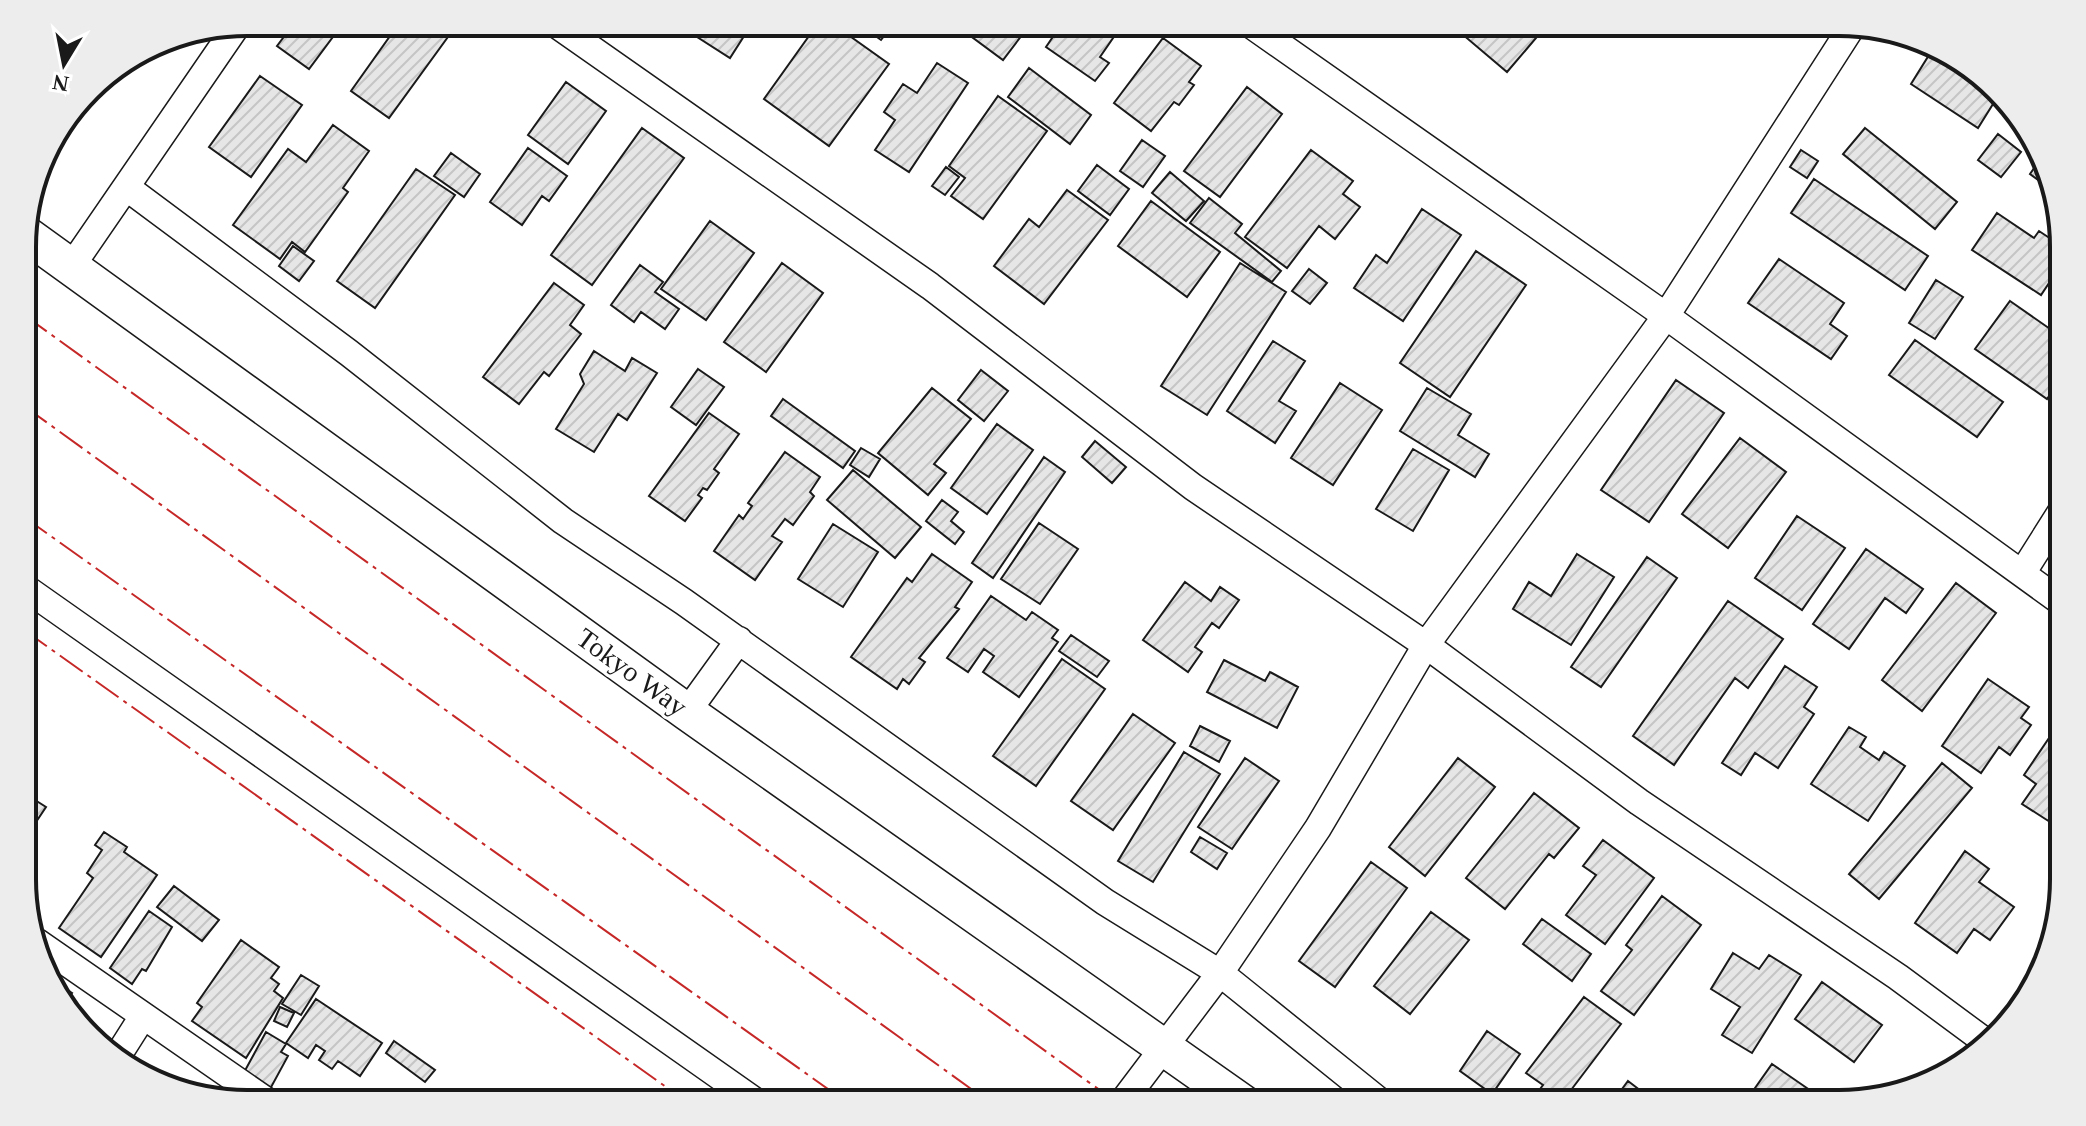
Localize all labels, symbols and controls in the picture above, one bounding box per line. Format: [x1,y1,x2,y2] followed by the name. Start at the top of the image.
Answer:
[24,24,104,104] north arrow
[51,69,71,97] text: N
[571,622,693,722] street label: Tokyo Way

